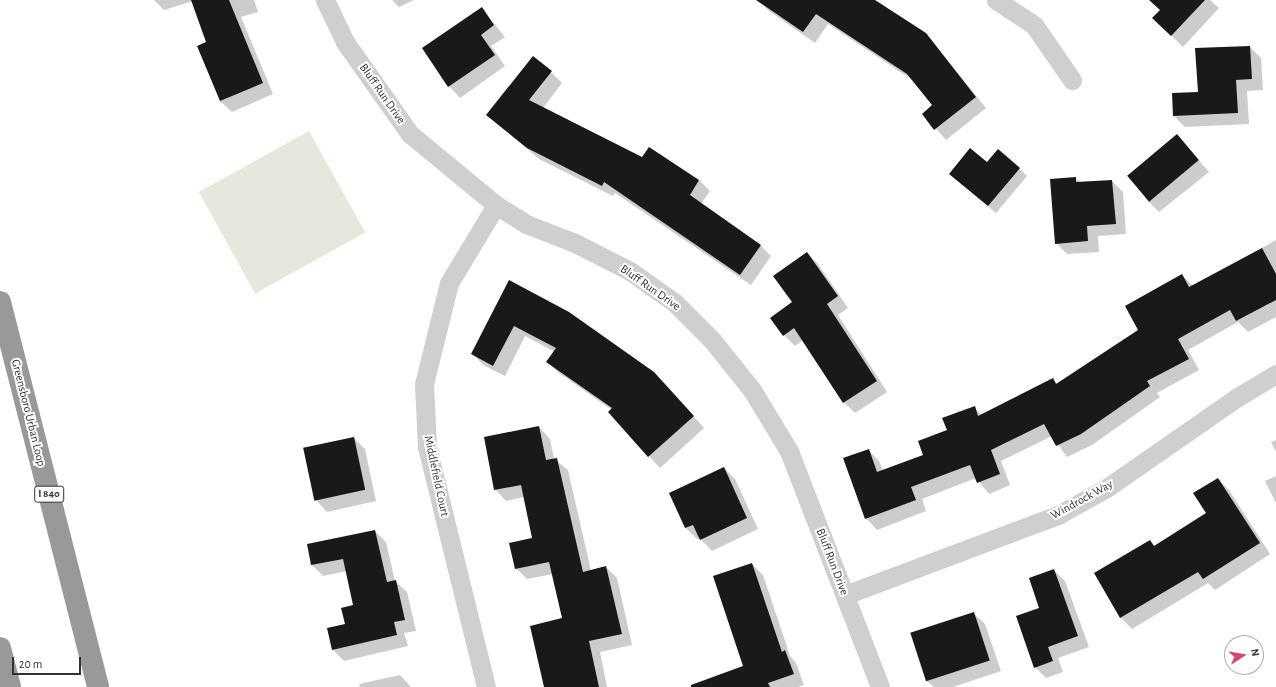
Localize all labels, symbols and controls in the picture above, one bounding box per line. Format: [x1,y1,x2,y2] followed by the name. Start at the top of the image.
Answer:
[356,61,408,127] street label: Bluff Run Drive
[617,262,683,314] street label: Bluff Run Drive
[8,358,48,468] street label: Greensboro Urban Loop
[420,434,452,518] street label: Middlefield Court
[1049,477,1115,523] street label: Windrock Way
[34,485,64,503] road number: I 840
[813,527,851,597] street label: Bluff Run Drive
[1224,635,1264,675] north arrow
[1249,648,1261,657] text: N
[14,649,83,675] scale bar
[19,658,42,670] text: 20 m

